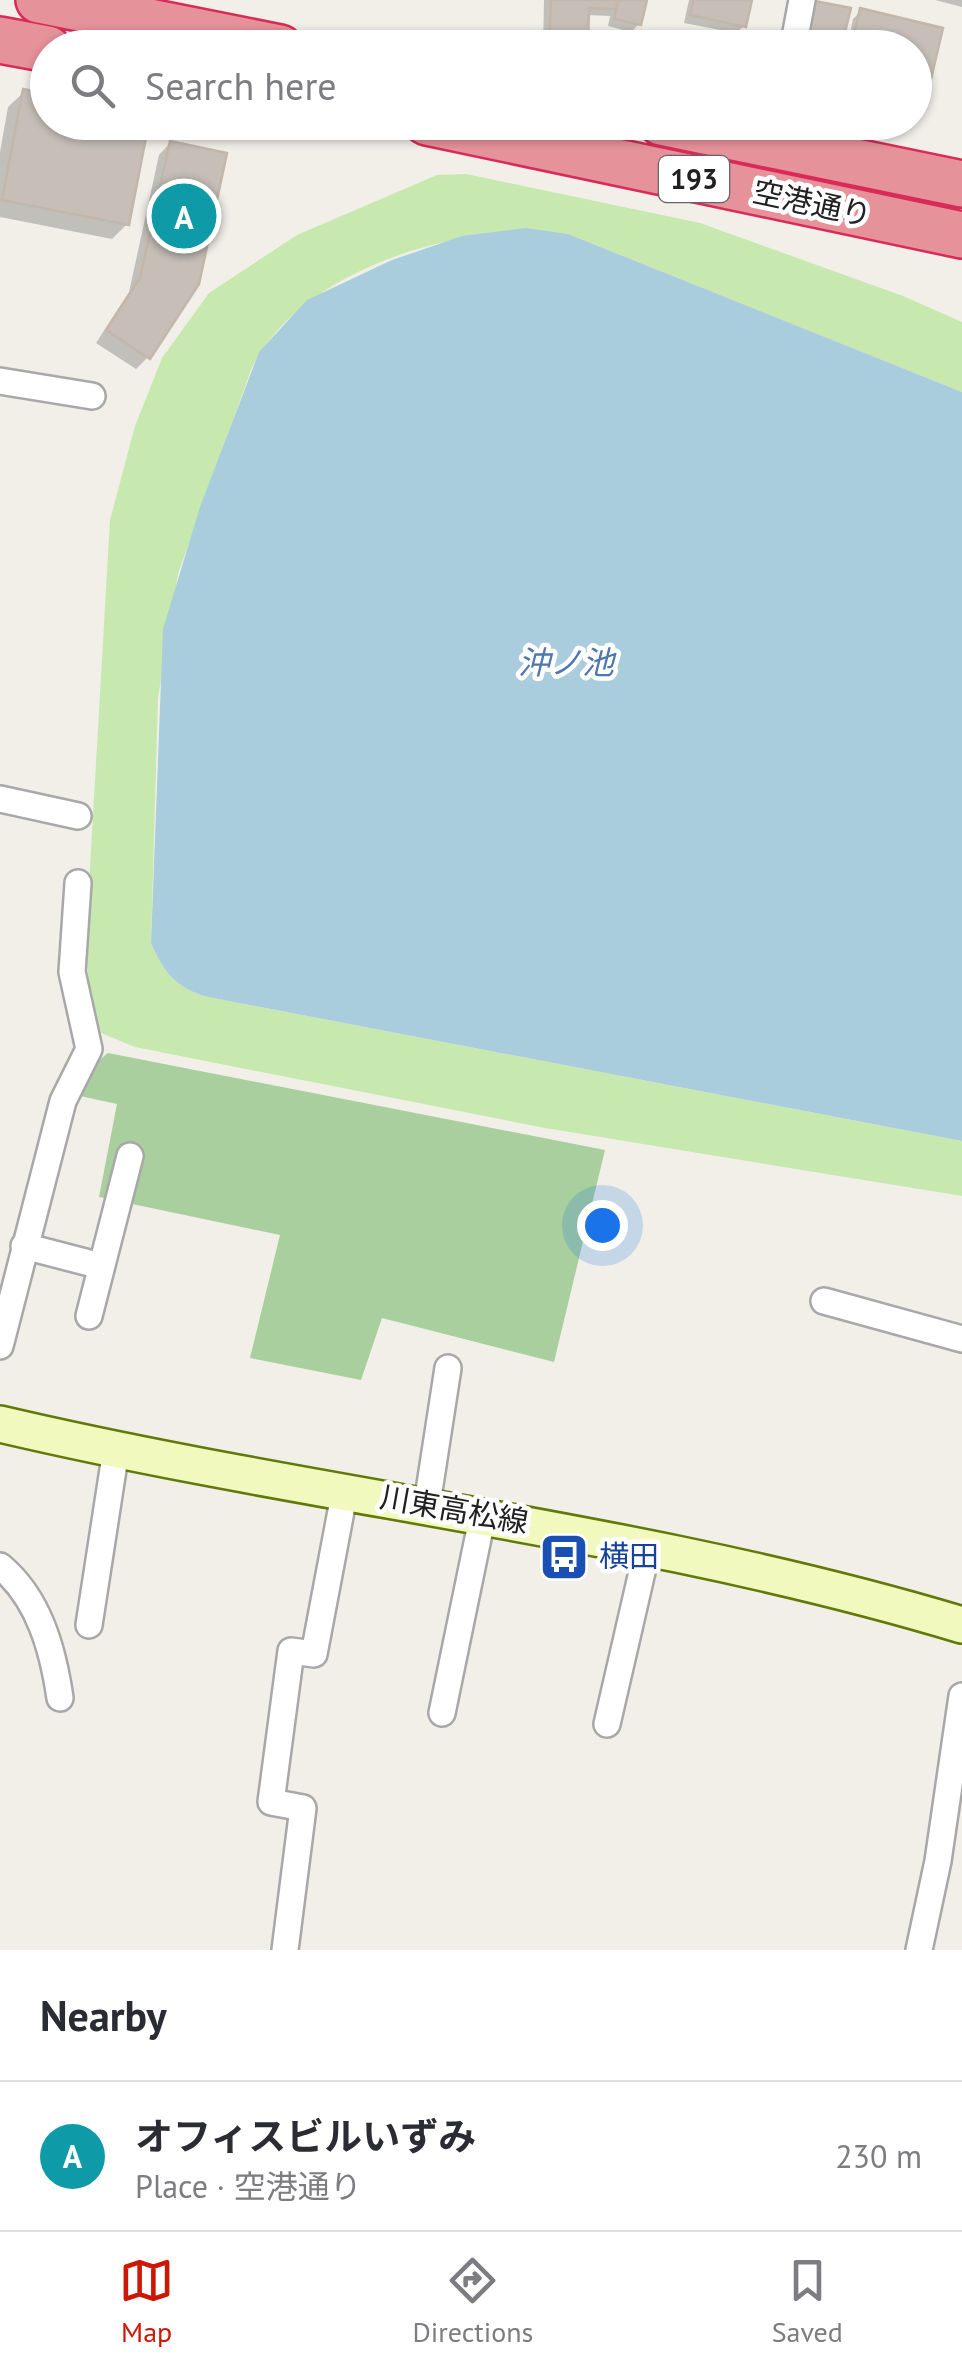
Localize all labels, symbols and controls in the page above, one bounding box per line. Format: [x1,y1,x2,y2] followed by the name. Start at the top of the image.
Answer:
[30,30,932,140] search box
[65,58,120,113] icon: search
[145,61,337,110] text: Search here
[659,156,729,202] road number: 193
[750,171,875,234] street label: 空港通り
[152,178,216,254] pin: A
[518,641,617,683] water label: 沖ノ池
[577,1200,628,1251] your location
[377,1476,532,1541] street label: 川東高松線
[538,1531,590,1583] bus stop icon: 横田
[599,1536,659,1575] place label: 横田
[40,1988,167,2043] text: Nearby
[135,2111,476,2160] text: オフィスビルいずみ
[63,2135,82,2177] text: A
[835,2135,922,2177] text: 230 m
[135,2165,362,2207] text: Place · 空港通り
[119,2253,174,2350] tab: Map
[412,2253,533,2350] tab: Directions
[772,2253,843,2350] tab: Saved

